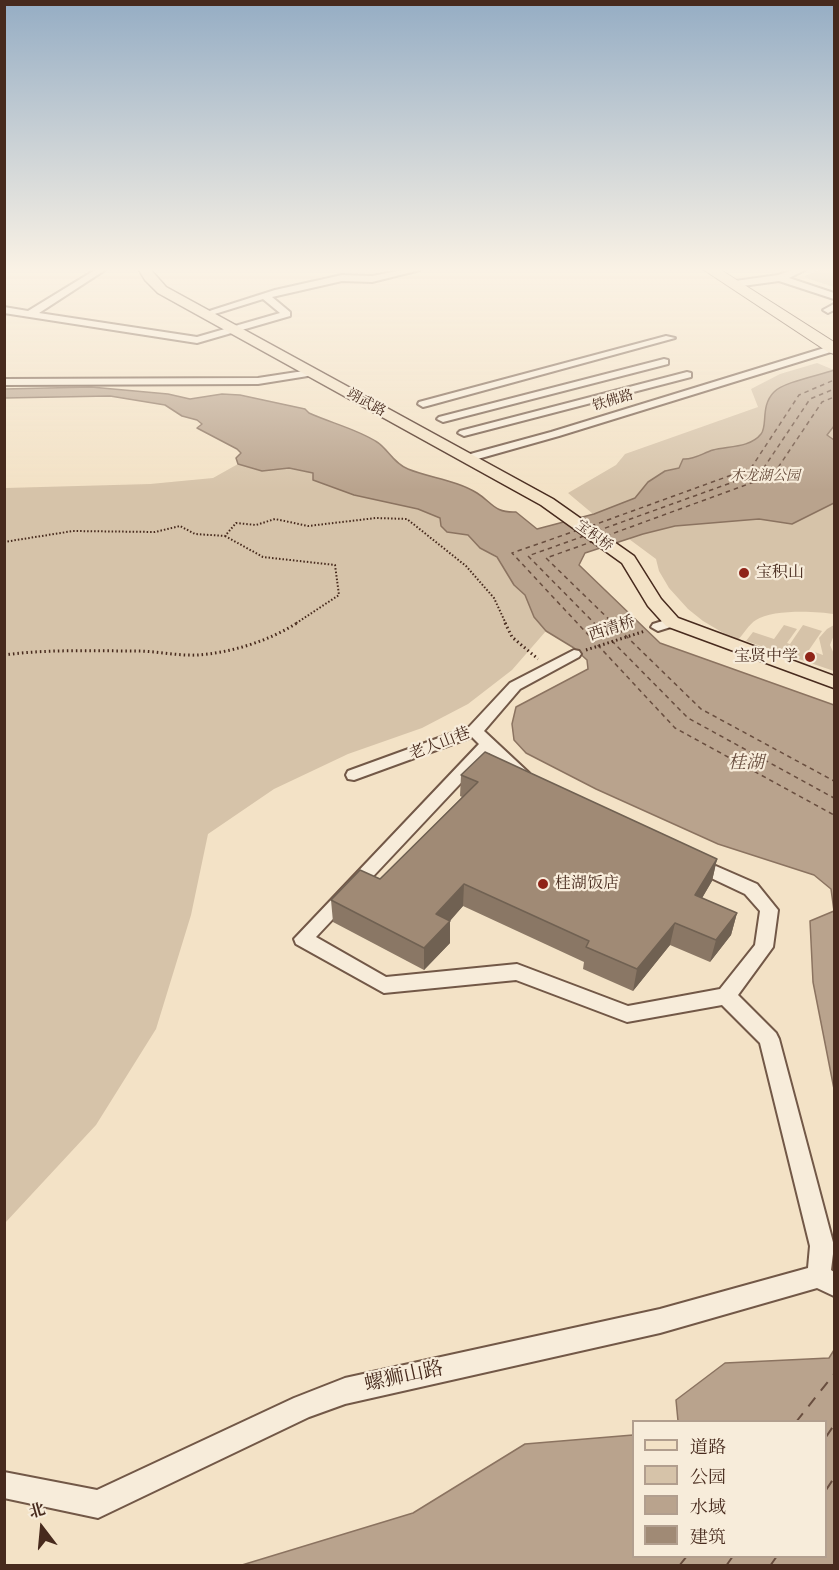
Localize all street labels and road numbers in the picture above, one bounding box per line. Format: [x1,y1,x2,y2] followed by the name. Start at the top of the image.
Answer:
[344,385,388,421] street label: 翊武路
[590,387,636,415] street label: 铁佛路
[572,517,616,555] street label: 宝积桥
[586,612,638,646] street label: 西清桥
[407,724,473,764] street label: 老人山巷
[362,1357,446,1397] street label: 螺狮山路

